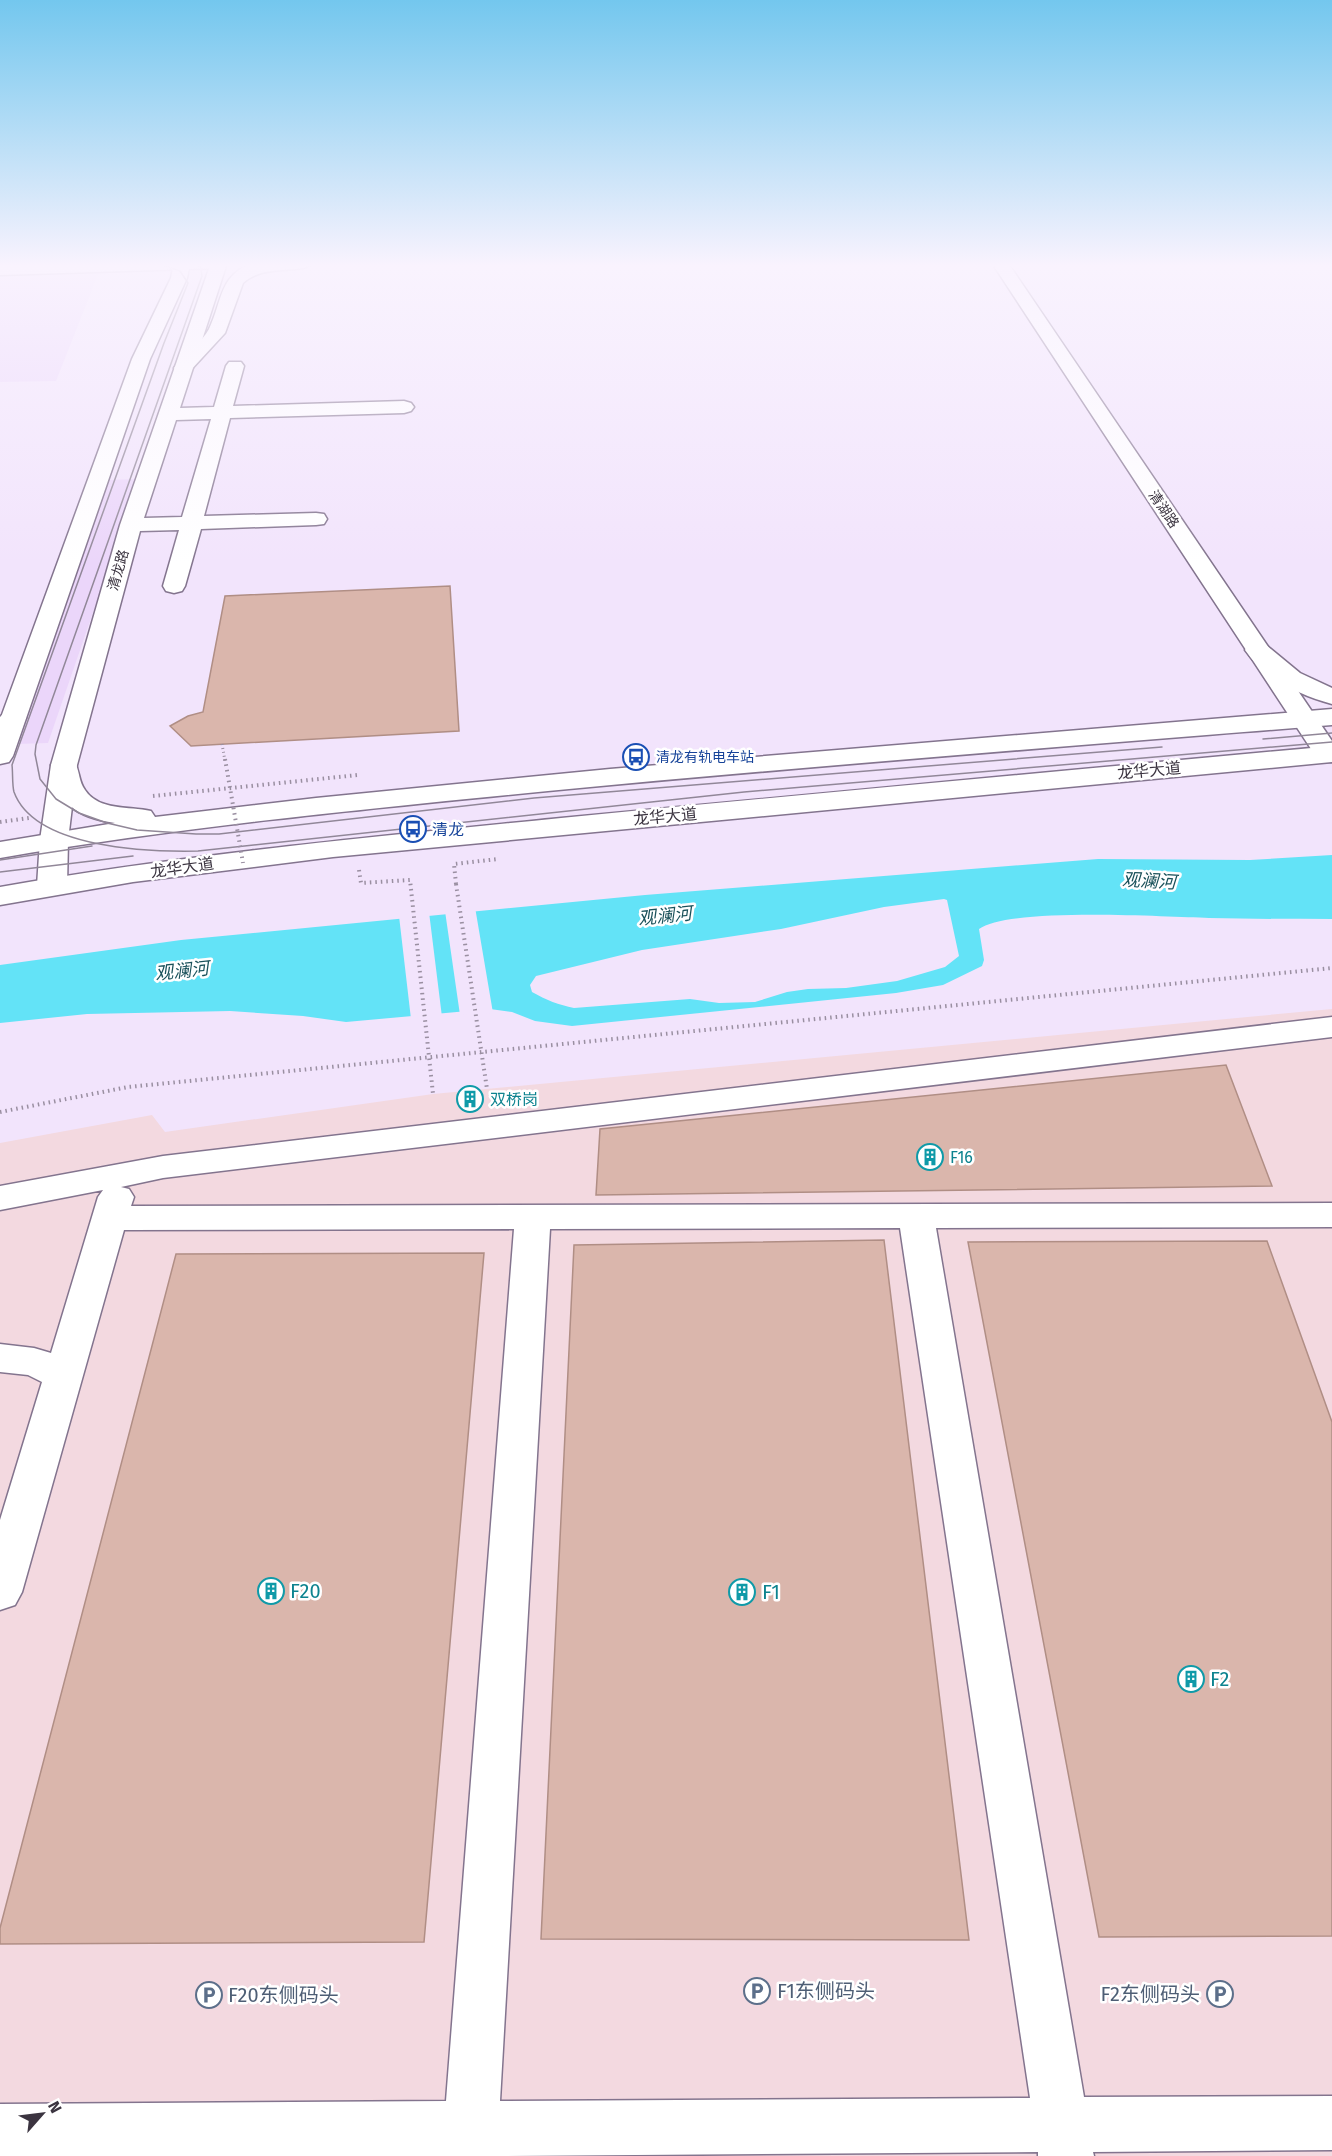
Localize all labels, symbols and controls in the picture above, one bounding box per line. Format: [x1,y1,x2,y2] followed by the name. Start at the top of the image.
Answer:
[1145,487,1182,531] street label: 清湖路
[105,548,132,593] street label: 清龙路
[621,742,651,772] bus stop icon: 清龙有轨电车站
[656,749,754,766] place label: 清龙有轨电车站
[1116,758,1182,783] street label: 龙华大道
[632,804,698,829] street label: 龙华大道
[398,814,428,844] bus stop icon: 清龙
[432,820,464,839] place label: 清龙
[149,854,215,881] street label: 龙华大道
[1121,869,1180,894] water label: 观澜河
[637,902,696,930] water label: 观澜河
[154,957,213,985] water label: 观澜河
[455,1084,485,1114] building icon: 双桥岗
[490,1090,538,1109] place label: 双桥岗
[915,1142,945,1172] building icon: F16
[950,1148,973,1167] place label: F16
[256,1576,286,1606] building icon: F20
[727,1577,757,1607] building icon: F1
[290,1579,321,1603] place label: F20
[762,1580,780,1604] place label: F1
[1176,1664,1206,1694] building icon: F2
[1210,1667,1230,1691] place label: F2
[742,1976,772,2006] parking icon: F1东侧码头
[777,1979,875,2003] place label: F1东侧码头
[1205,1979,1235,2009] parking icon: F2东侧码头
[194,1980,224,2010] parking icon: F20东侧码头
[1100,1982,1200,2006] place label: F2东侧码头
[228,1983,339,2007] place label: F20东侧码头
[12,2084,72,2144] north arrow
[44,2098,66,2116] text: N

